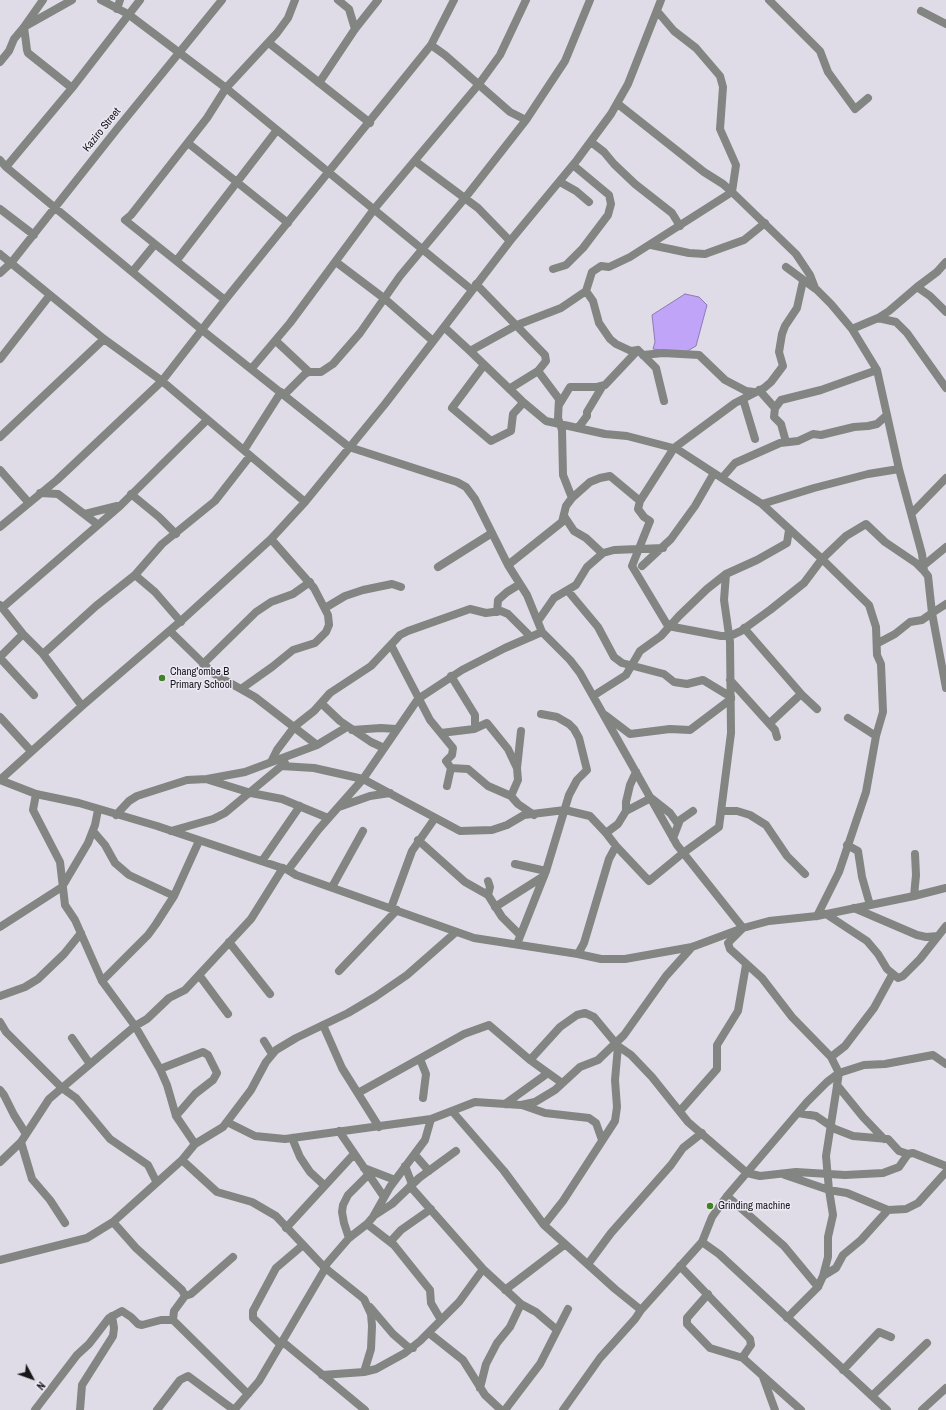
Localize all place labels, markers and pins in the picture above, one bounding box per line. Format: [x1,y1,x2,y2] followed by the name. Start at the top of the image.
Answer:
[170,665,232,691] place label: Chang'ombe B Primary School
[157,673,167,683] marker: Chang'ombe B Primary School
[718,1199,790,1213] place label: Grinding machine
[705,1201,715,1211] marker: Grinding machine

